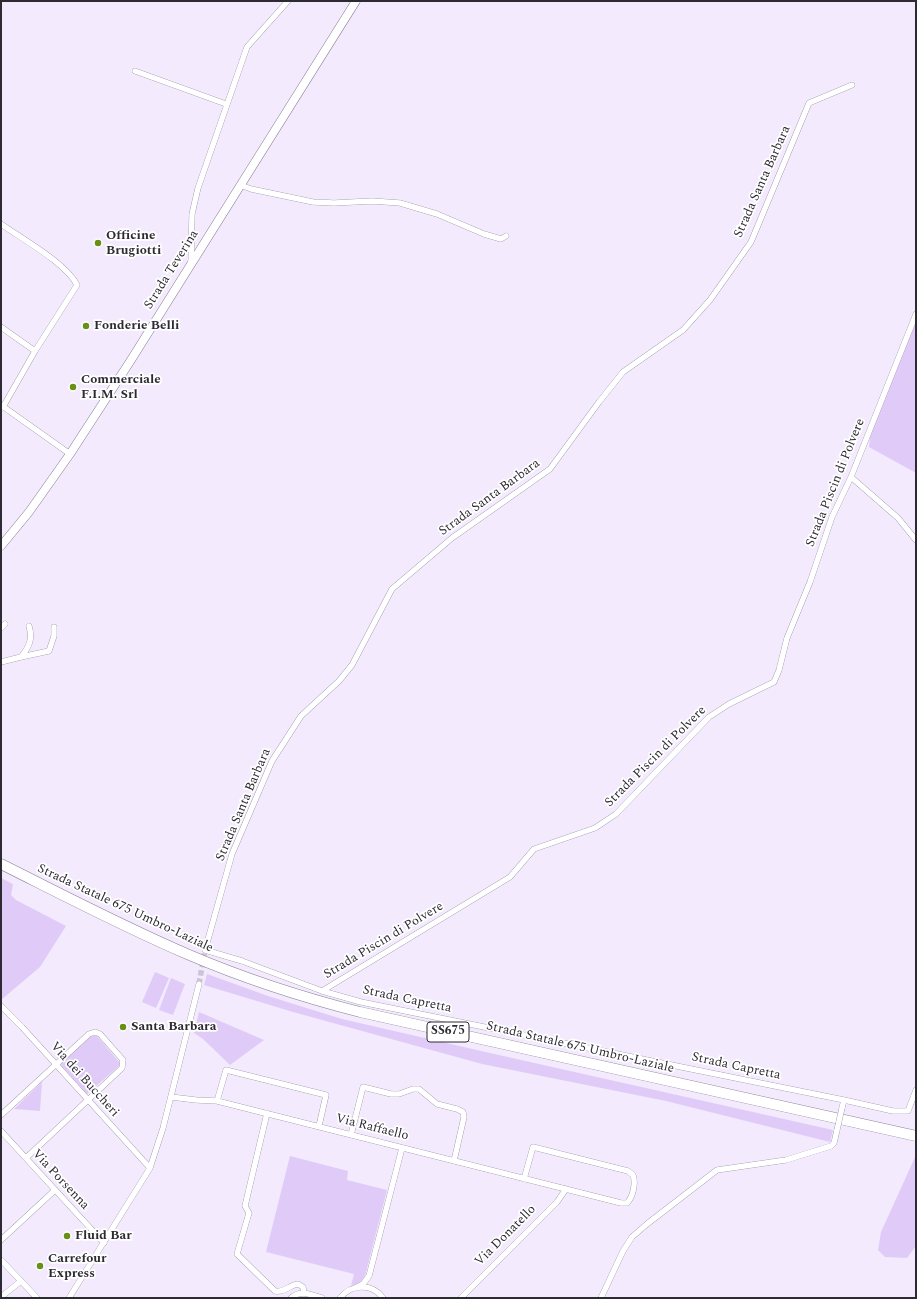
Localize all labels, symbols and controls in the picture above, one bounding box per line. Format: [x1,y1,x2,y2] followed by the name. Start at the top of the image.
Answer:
[731,124,795,240] street label: Strada Santa Barbara
[106,228,161,259] place label: Officine Brugiotti
[141,228,203,312] street label: Strada Teverina
[93,238,103,248] marker: Officine Brugiotti
[94,318,179,334] place label: Fonderie Belli
[81,321,91,331] marker: Fonderie Belli
[81,372,161,403] place label: Commerciale F.I.M. Srl
[68,382,78,392] marker: Commerciale F.I.M. Srl
[803,417,869,549] street label: Strada Piscin di Polvere
[436,456,544,540] street label: Strada Santa Barbara
[602,703,710,811] street label: Strada Piscin di Polvere
[213,746,275,864] street label: Strada Santa Barbara
[35,861,215,957] street label: Strada Statale 675 Umbro-Laziale
[321,899,447,983] street label: Strada Piscin di Polvere
[361,983,453,1017] street label: Strada Capretta
[131,1019,216,1035] place label: Santa Barbara
[485,1019,675,1077] street label: Strada Statale 675 Umbro-Laziale
[118,1022,128,1032] marker: Santa Barbara
[427,1022,469,1042] road number: SS675
[46,1039,122,1121] street label: Via dei Buccheri
[690,1050,782,1084] street label: Strada Capretta
[334,1111,410,1145] street label: Via Raffaello
[28,1147,92,1213] street label: Via Porsenna
[472,1202,540,1270] street label: Via Donatello
[75,1228,132,1244] place label: Fluid Bar
[62,1231,72,1241] marker: Fluid Bar
[48,1251,106,1282] place label: Carrefour Express
[35,1261,45,1271] marker: Carrefour Express

